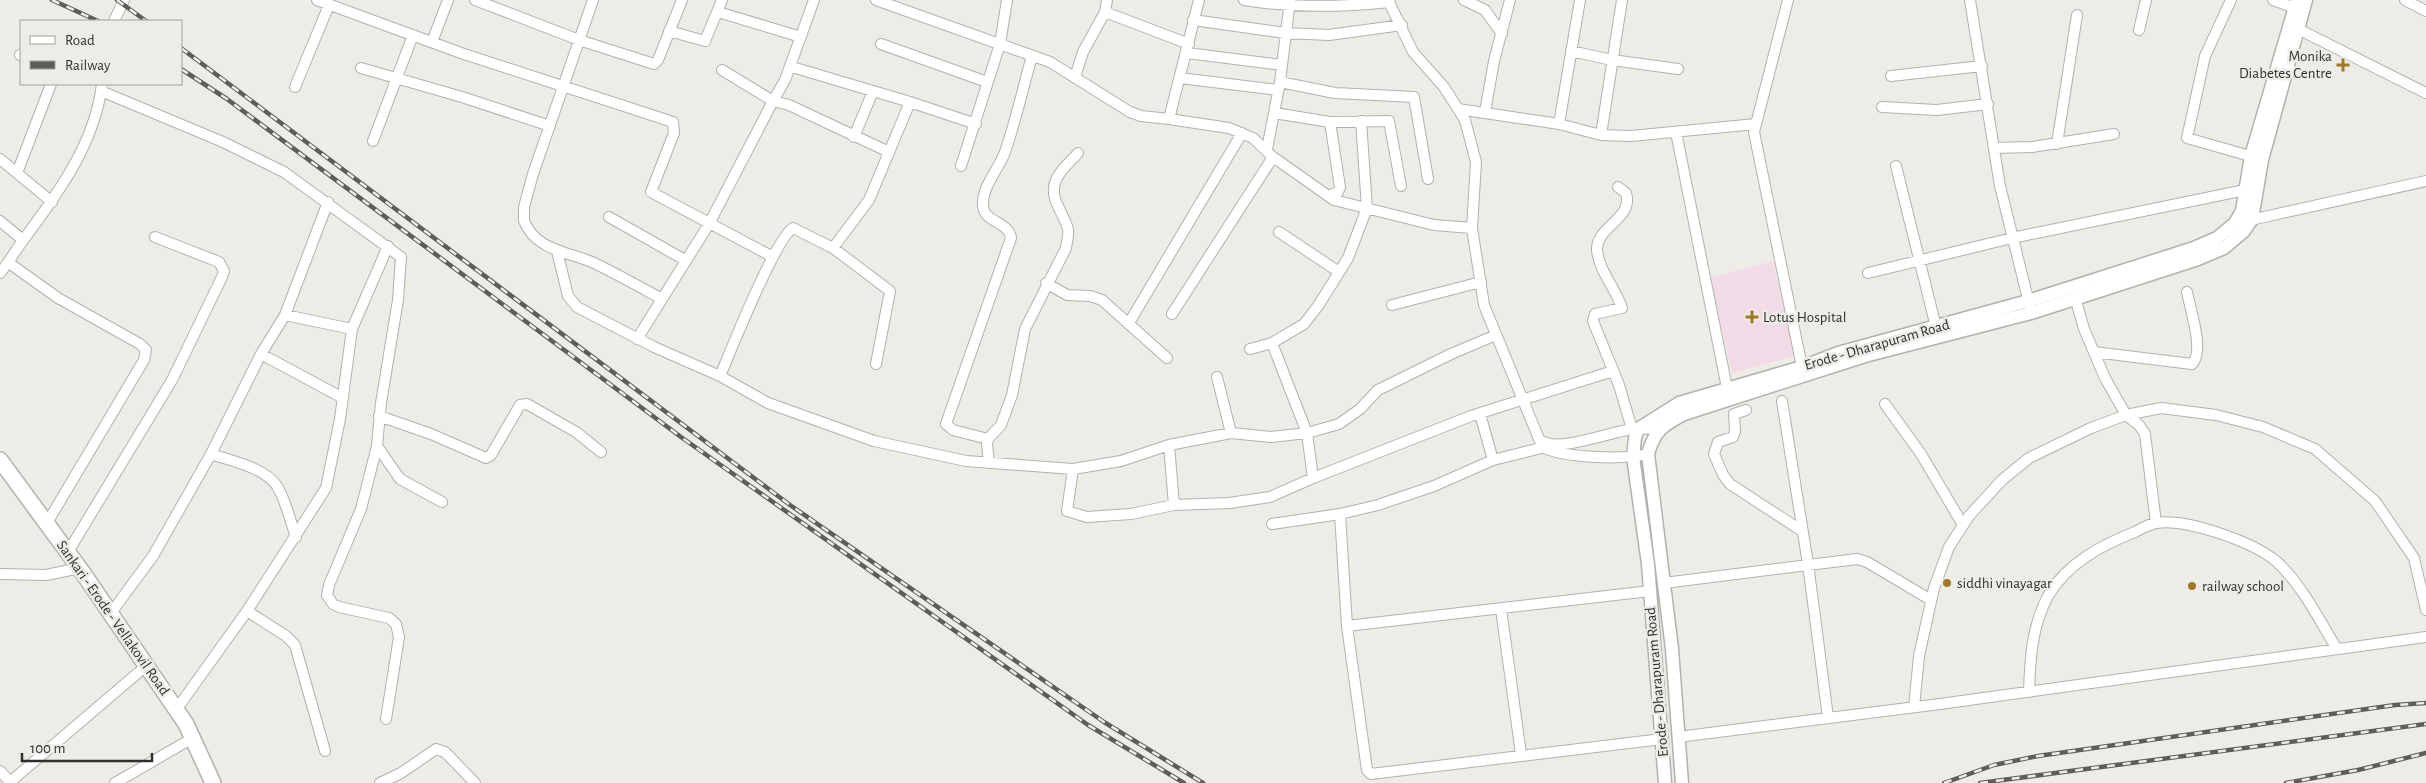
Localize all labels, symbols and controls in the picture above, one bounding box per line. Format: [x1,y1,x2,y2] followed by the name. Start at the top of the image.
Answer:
[20,20,182,85] legend
[65,33,95,48] text: Road
[2239,49,2332,81] place label: Monika Diabetes Centre
[65,58,111,73] text: Railway
[2336,58,2350,72] marker: Monika Diabetes Centre
[1745,310,1759,324] marker: Lotus Hospital
[1763,310,1846,325] place label: Lotus Hospital
[1803,317,1952,373] street label: Erode - Dharapuram Road
[54,538,172,698] street label: Sankari - Erode - Vellakovil Road
[1957,576,2052,591] place label: siddhi vinayagar
[1941,577,1953,589] marker: siddhi vinayagar
[2202,579,2284,594] place label: railway school
[2186,580,2198,592] marker: railway school
[1643,606,1671,758] street label: Erode - Dharapuram Road
[22,730,152,762] scale bar
[30,741,65,756] text: 100 m

